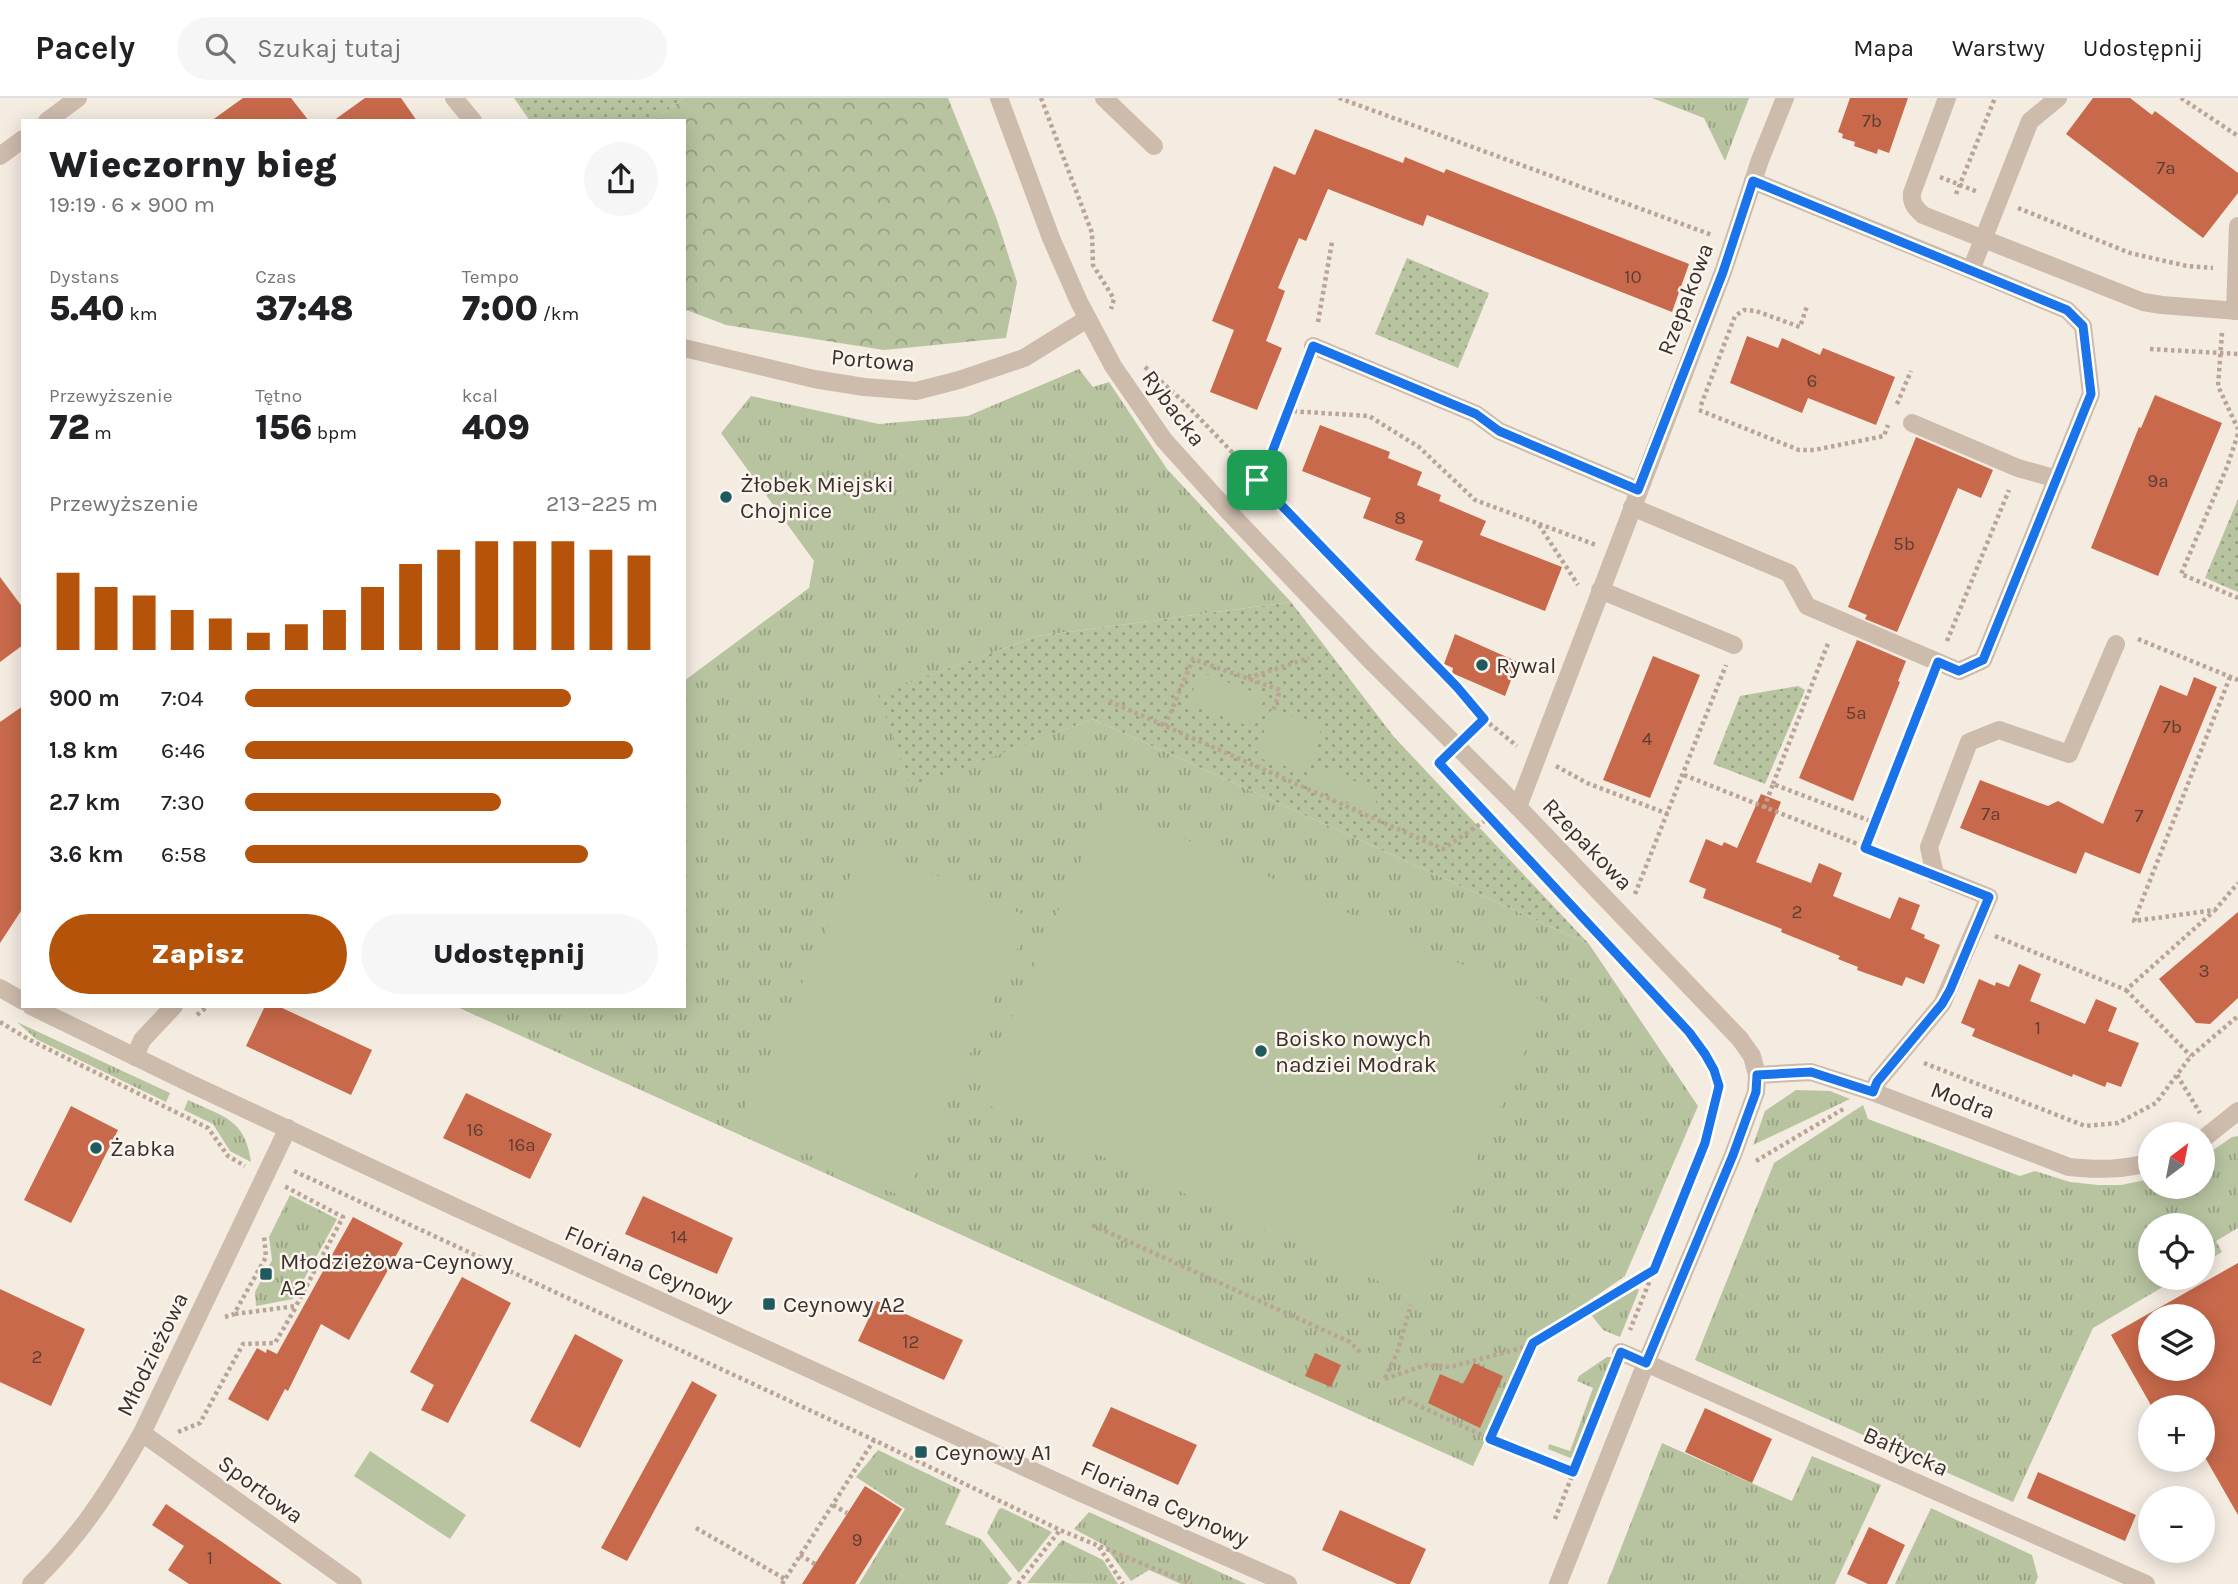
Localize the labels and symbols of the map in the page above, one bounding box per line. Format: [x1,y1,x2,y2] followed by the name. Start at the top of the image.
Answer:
[1862,110,1882,132] house number: 7b
[2156,157,2176,179] house number: 7a
[1652,239,1719,359] street label: Rzepakowa
[1624,266,1642,288] house number: 10
[830,343,916,378] street label: Portowa
[1136,365,1211,452] street label: Rybacka
[1807,370,1817,392] house number: 6
[1227,450,1287,510] pin
[2147,470,2169,492] house number: 9a
[740,471,894,524] place label: Żłobek Miejski Chojnice
[718,489,734,505] marker: Żłobek Miejski Chojnice
[1394,507,1406,529] house number: 8
[1893,533,1915,555] house number: 5b
[1496,652,1557,679] place label: Rywal
[1474,657,1490,673] marker: Rywal
[1845,702,1867,724] house number: 5a
[2162,716,2182,738] house number: 7b
[1642,728,1653,750] house number: 4
[1537,793,1638,896] street label: Rzepakowa
[1981,803,2001,825] house number: 7a
[2135,805,2144,827] house number: 7
[1791,901,1803,923] house number: 2
[2198,960,2210,982] house number: 3
[2035,1017,2041,1039] house number: 1
[1275,1025,1437,1078] place label: Boisko nowych nadziei Modrak
[1253,1043,1269,1059] marker: Boisko nowych nadziei Modrak
[1927,1076,1999,1125] street label: Modra
[466,1119,484,1141] house number: 16
[2138,1122,2216,1199] north arrow
[508,1134,536,1156] house number: 16a
[110,1135,176,1162] place label: Żabka
[88,1140,104,1156] marker: Żabka
[560,1219,737,1318] street label: Floriana Ceynowy
[671,1226,688,1248] house number: 14
[280,1248,513,1301] place label: Młodzieżowa-Ceynowy A2
[258,1266,274,1282] marker: Młodzieżowa-Ceynowy A2
[111,1288,194,1421] street label: Młodzieżowa
[783,1291,905,1318] place label: Ceynowy A2
[761,1296,777,1312] marker: Ceynowy A2
[902,1331,920,1353] house number: 12
[31,1346,43,1368] house number: 2
[1859,1421,1953,1482] street label: Bałtycka
[935,1439,1052,1466] place label: Ceynowy A1
[913,1444,929,1460] marker: Ceynowy A1
[213,1449,309,1529] street label: Sportowa
[1076,1454,1253,1553] street label: Floriana Ceynowy
[851,1529,863,1551] house number: 9
[207,1547,213,1569] house number: 1

